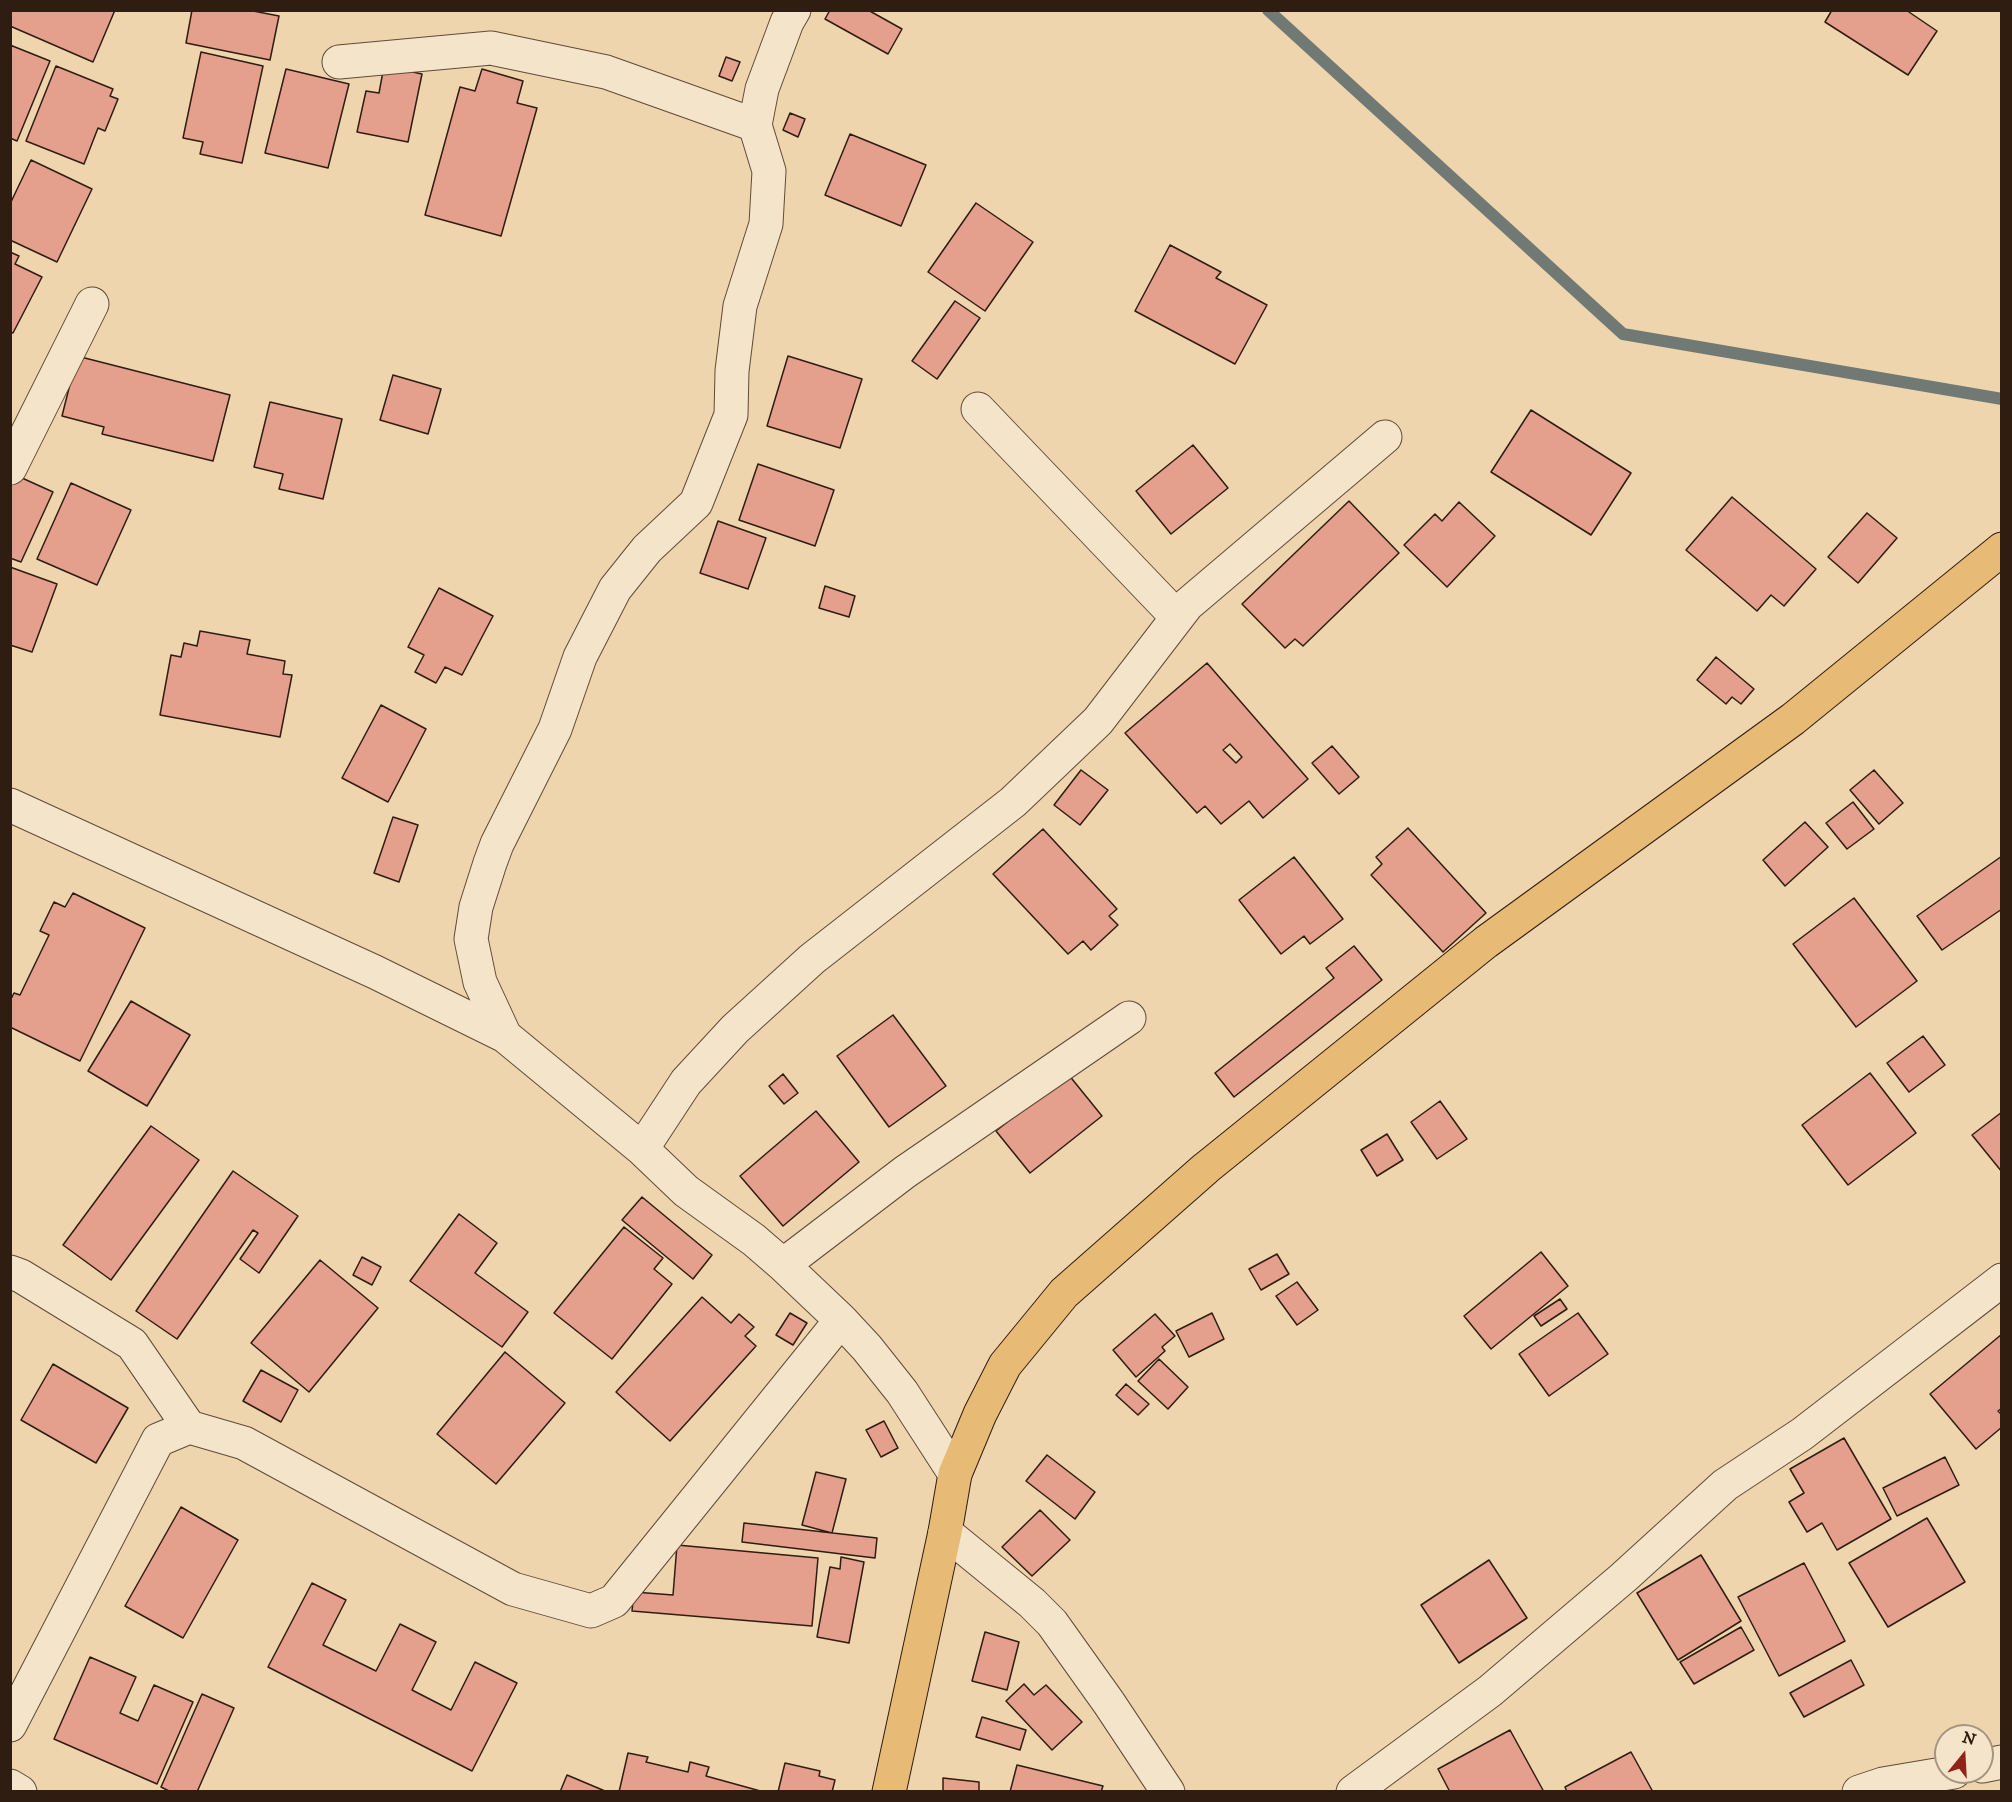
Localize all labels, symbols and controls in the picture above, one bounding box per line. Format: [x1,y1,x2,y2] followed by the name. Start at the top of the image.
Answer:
[1934,1724,1994,1784] north arrow
[1960,1727,1978,1750] text: N

